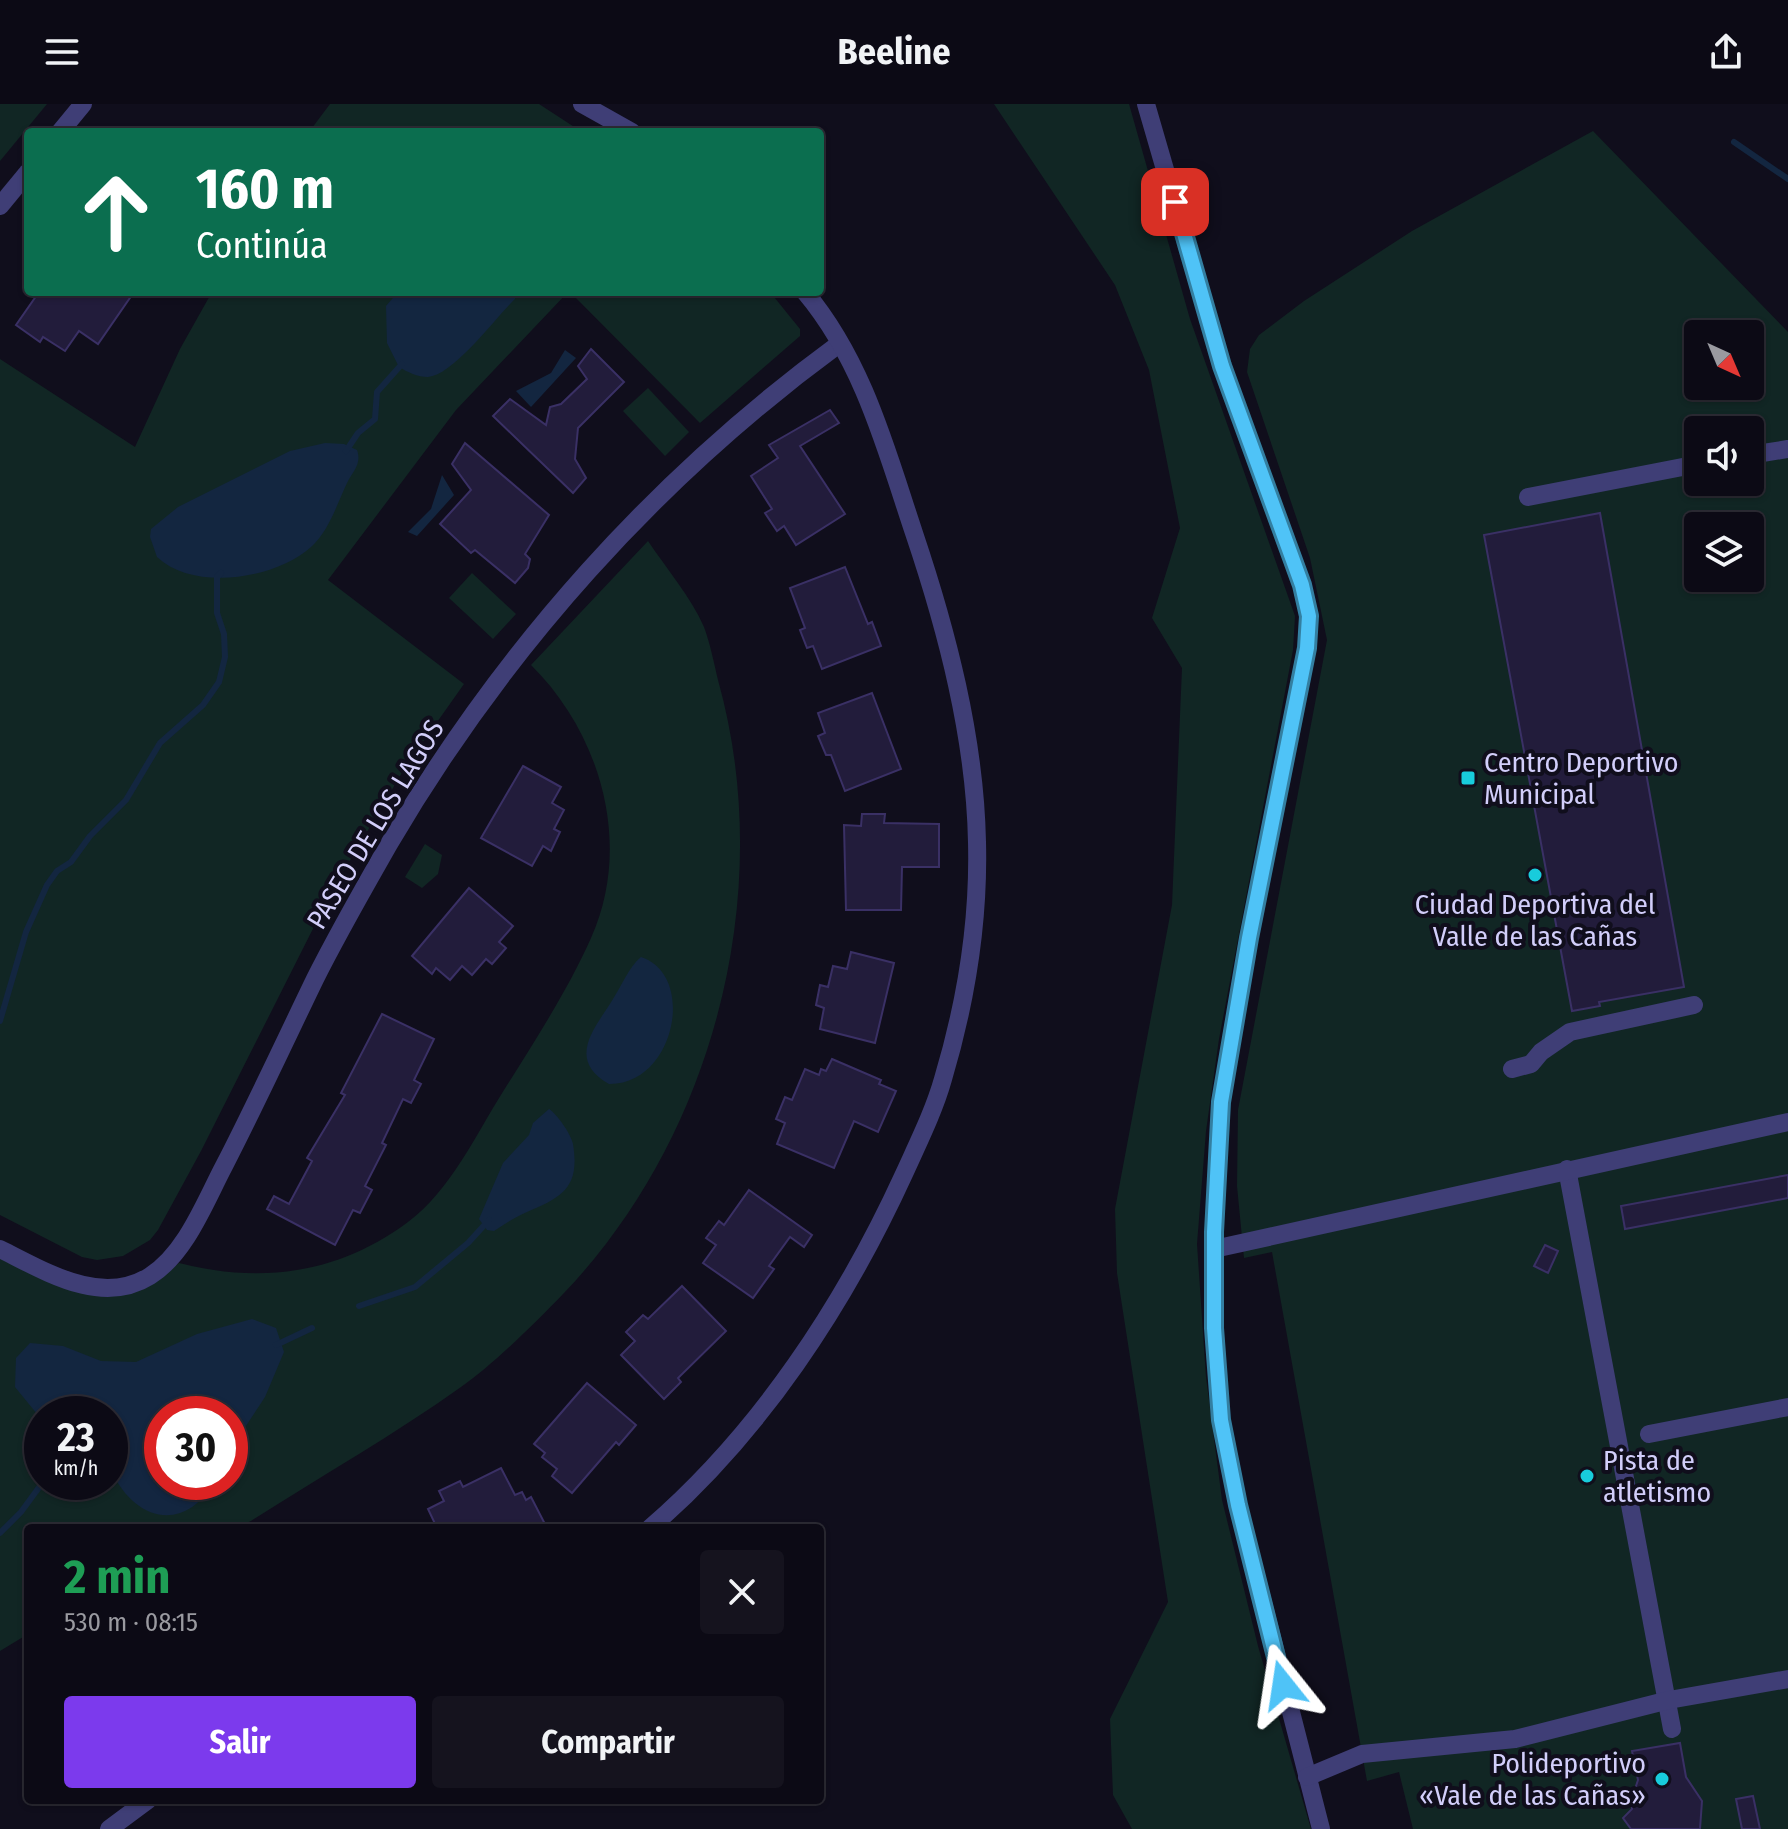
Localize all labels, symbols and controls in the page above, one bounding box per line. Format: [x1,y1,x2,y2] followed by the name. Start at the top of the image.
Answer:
[40,30,84,74] icon: menu
[838,30,950,74] text: Beeline
[1704,30,1748,74] icon: share
[196,156,334,223] text: 160 m
[64,160,168,264] icon: ahead
[1141,168,1209,236] pin
[1153,180,1197,224] icon: arrive
[196,224,328,268] text: Continúa
[1684,320,1764,400] north arrow
[1684,320,1764,592] map controls
[1684,416,1764,496] button: sound
[1684,512,1764,592] button: layers
[300,714,451,935] street label: PASEO DE LOS LAGOS
[1484,746,1679,811] place label: Centro Deportivo Municipal
[1459,769,1477,787] marker: Centro Deportivo Municipal
[1526,866,1544,884] marker: Ciudad Deportiva del Valle de las Cañas
[1415,888,1655,953] place label: Ciudad Deportiva del Valle de las Cañas
[144,1396,248,1500] speed limit sign: 30
[57,1414,95,1462] text: 23
[1603,1444,1711,1509] place label: Pista de atletismo
[54,1456,98,1480] text: km/h
[1578,1467,1596,1485] marker: Pista de atletismo
[64,1548,170,1606] text: 2 min
[700,1550,784,1634] button: close
[64,1607,198,1638] text: 530 m · 08:15
[1241,1643,1325,1727] position arrow
[64,1696,416,1788] button: Salir
[432,1696,784,1788] button: Compartir
[1419,1747,1646,1812] place label: Polideportivo «Vale de las Cañas»
[1653,1770,1671,1788] marker: Polideportivo «Vale de las Cañas»

